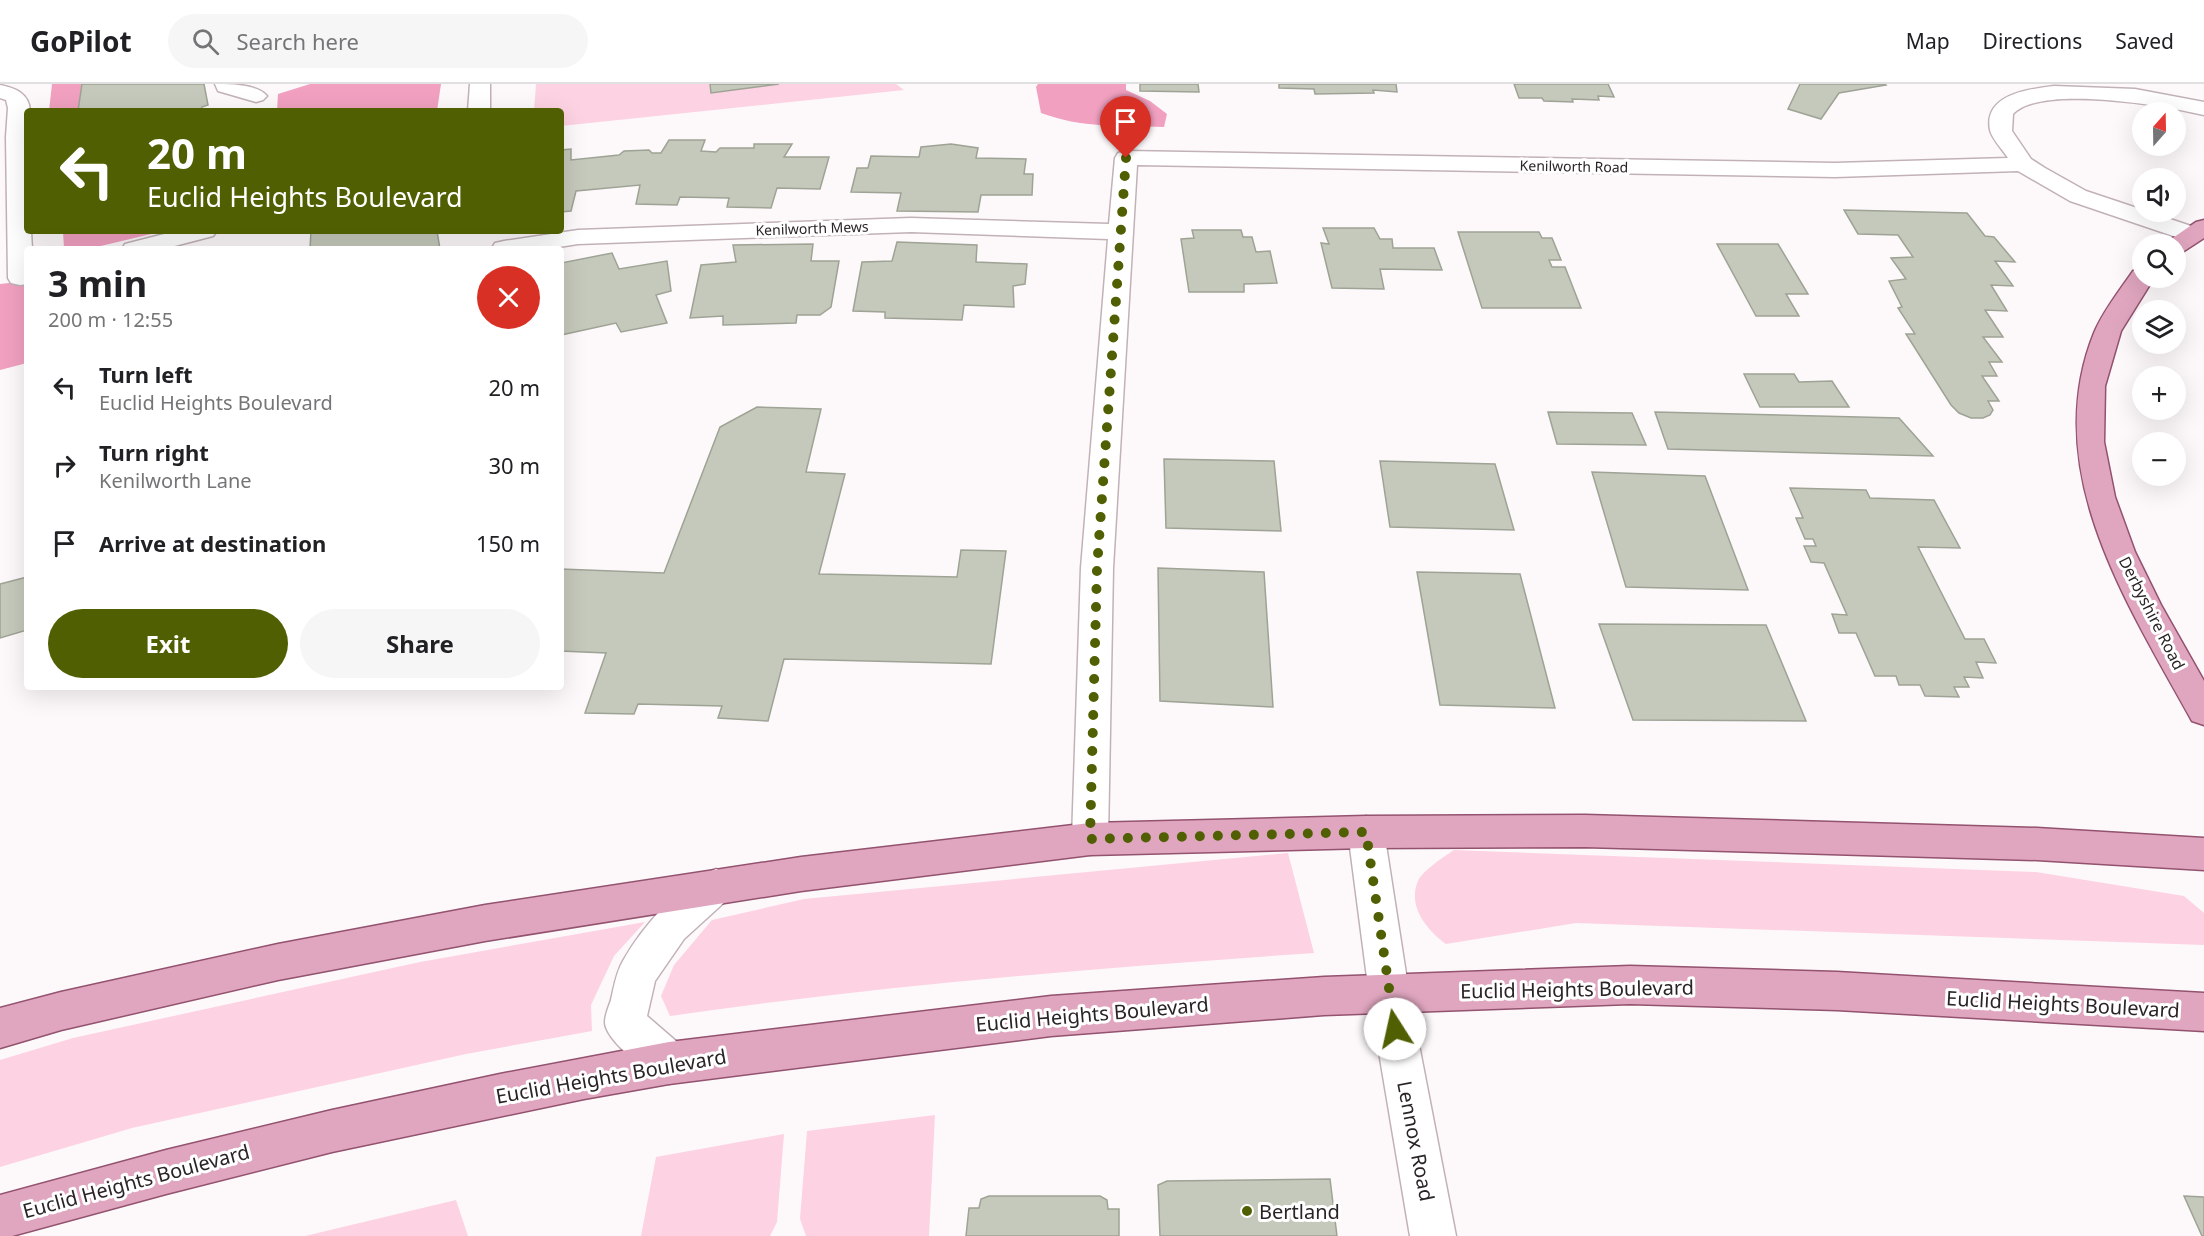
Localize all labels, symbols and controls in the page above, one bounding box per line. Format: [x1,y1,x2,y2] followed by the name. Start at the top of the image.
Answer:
[168,14,588,68] search box
[30,22,132,60] text: GoPilot
[189,25,222,58] icon: search
[237,26,359,56] text: Search here
[1906,27,1950,55] text: Map
[1983,27,2082,55] text: Directions
[2115,27,2174,55] text: Saved
[1100,96,1151,158] pin
[2132,102,2186,156] north arrow
[2132,102,2186,486] map controls
[1109,105,1142,138] icon: arrive
[147,124,247,181] text: 20 m
[48,132,126,210] icon: left
[1519,156,1629,176] street label: Kenilworth Road
[2132,168,2186,222] button: sound
[147,178,463,215] text: Euclid Heights Boulevard
[755,217,869,239] street label: Kenilworth Mews
[2132,234,2186,288] button: search
[48,259,147,308] text: 3 min
[477,266,540,329] button: close
[2132,300,2186,354] button: layers
[48,306,173,333] text: 200 m · 12:55
[99,359,193,389] text: Turn left
[2132,366,2186,420] button: +
[48,371,81,404] icon: left
[489,372,540,402] text: 20 m
[99,389,333,416] text: Euclid Heights Boulevard
[2132,432,2186,486] button: −
[99,437,209,467] text: Turn right
[48,449,81,482] icon: right
[489,450,540,480] text: 30 m
[99,467,252,494] text: Kenilworth Lane
[48,527,81,560] icon: arrive
[99,528,326,558] text: Arrive at destination
[476,528,540,558] text: 150 m
[2114,552,2190,674] street label: Derbyshire Road
[48,609,288,678] button: Exit
[300,609,540,678] button: Share
[1460,973,1694,1005] street label: Euclid Heights Boulevard
[1946,984,2180,1024] street label: Euclid Heights Boulevard
[974,990,1210,1038] street label: Euclid Heights Boulevard
[1363,997,1427,1061] position arrow
[493,1042,729,1110] street label: Euclid Heights Boulevard
[1391,1079,1441,1203] street label: Lennox Road
[20,1138,252,1224] street label: Euclid Heights Boulevard
[1259,1198,1340,1225] place label: Bertland
[1240,1204,1254,1218] marker: Bertland

